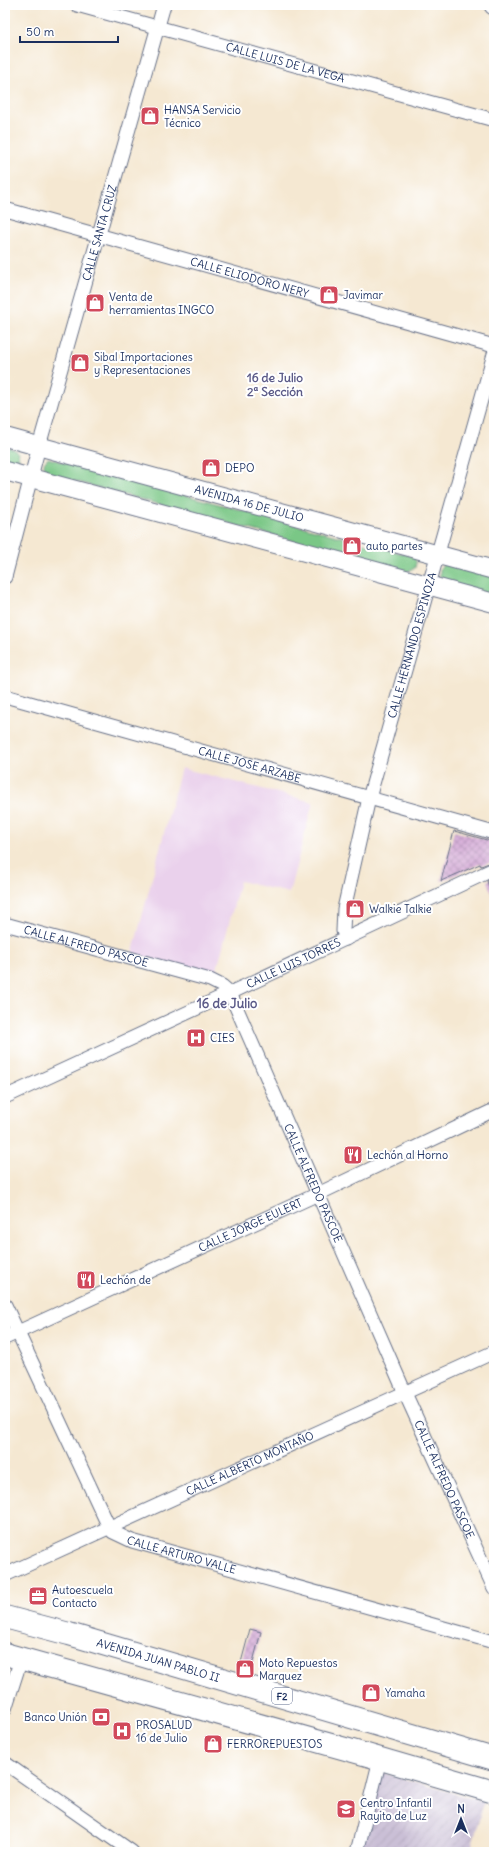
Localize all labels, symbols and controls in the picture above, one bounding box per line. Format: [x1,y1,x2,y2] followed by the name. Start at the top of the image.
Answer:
[20,18,118,44] scale bar
[26,24,55,39] text: 50 m
[224,39,346,86] street label: CALLE LUIS DE LA VEGA
[164,103,241,130] place label: HANSA Servicio Técnico
[139,105,161,127] shop icon: HANSA Servicio Técnico
[79,183,120,282] street label: CALLE SANTA CRUZ
[189,254,310,301] street label: CALLE ELIODORO NERY
[318,284,340,306] shop icon: Javimar
[343,288,384,302] place label: Javimar
[109,290,214,317] place label: Venta de herramientas INGCO
[84,292,106,314] shop icon: Venta de herramientas INGCO
[94,350,193,377] place label: Sibal Importaciones y Representaciones
[69,352,91,374] shop icon: Sibal Importaciones y Representaciones
[247,370,303,399] district label: 16 de Julio 2ª Sección
[200,457,222,479] shop icon: DEPO
[225,461,254,475] place label: DEPO
[193,482,305,525] street label: AVENIDA 16 DE JULIO
[341,535,363,557] shop icon: auto partes
[366,539,423,553] place label: auto partes
[385,571,439,720] street label: CALLE HERNANDO ESPINOZA
[197,743,302,786] street label: CALLE JOSE ARZABE
[344,898,366,920] shop icon: Walkie Talkie
[369,902,432,916] place label: Walkie Talkie
[22,922,150,970] street label: CALLE ALFREDO PASCOE
[244,935,343,991] street label: CALLE LUIS TORRES
[197,995,257,1012] district label: 16 de Julio
[185,1027,207,1049] hospital icon: CIES
[210,1031,235,1045] place label: CIES
[281,1121,345,1245] street label: CALLE ALFREDO PASCOE
[342,1144,364,1166] restaurant icon: Lechón al Horno
[367,1148,448,1162] place label: Lechón al Horno
[196,1195,305,1255] street label: CALLE JORGE EULERT
[75,1269,97,1291] restaurant icon: Lechón de
[100,1273,151,1287] place label: Lechón de
[411,1418,477,1541] street label: CALLE ALFREDO PASCOE
[184,1428,316,1499] street label: CALLE ALBERTO MONTAÑO
[125,1533,238,1577] street label: CALLE ARTURO VALLE
[52,1583,113,1610] place label: Autoescuela Contacto
[27,1585,49,1607] office icon: Autoescuela Contacto
[95,1635,221,1685] street label: AVENIDA JUAN PABLO II
[259,1656,338,1683] place label: Moto Repuestos Marquez
[234,1658,256,1680] shop icon: Moto Repuestos Marquez
[360,1682,382,1704] shop icon: Yamaha
[385,1686,425,1700] place label: Yamaha
[272,1688,292,1704] road number: F2
[90,1706,112,1728] bank icon: Banco Unión
[24,1710,87,1724] place label: Banco Unión
[136,1718,192,1745] place label: PROSALUD 16 de Julio
[111,1720,133,1742] hospital icon: PROSALUD 16 de Julio
[202,1733,224,1755] shop icon: FERROREPUESTOS
[227,1737,322,1751] place label: FERROREPUESTOS
[360,1796,432,1823] place label: Centro Infantil Rayito de Luz
[335,1798,357,1820] school or university icon: Centro Infantil Rayito de Luz
[441,1799,481,1839] north arrow
[457,1802,465,1816] text: N

